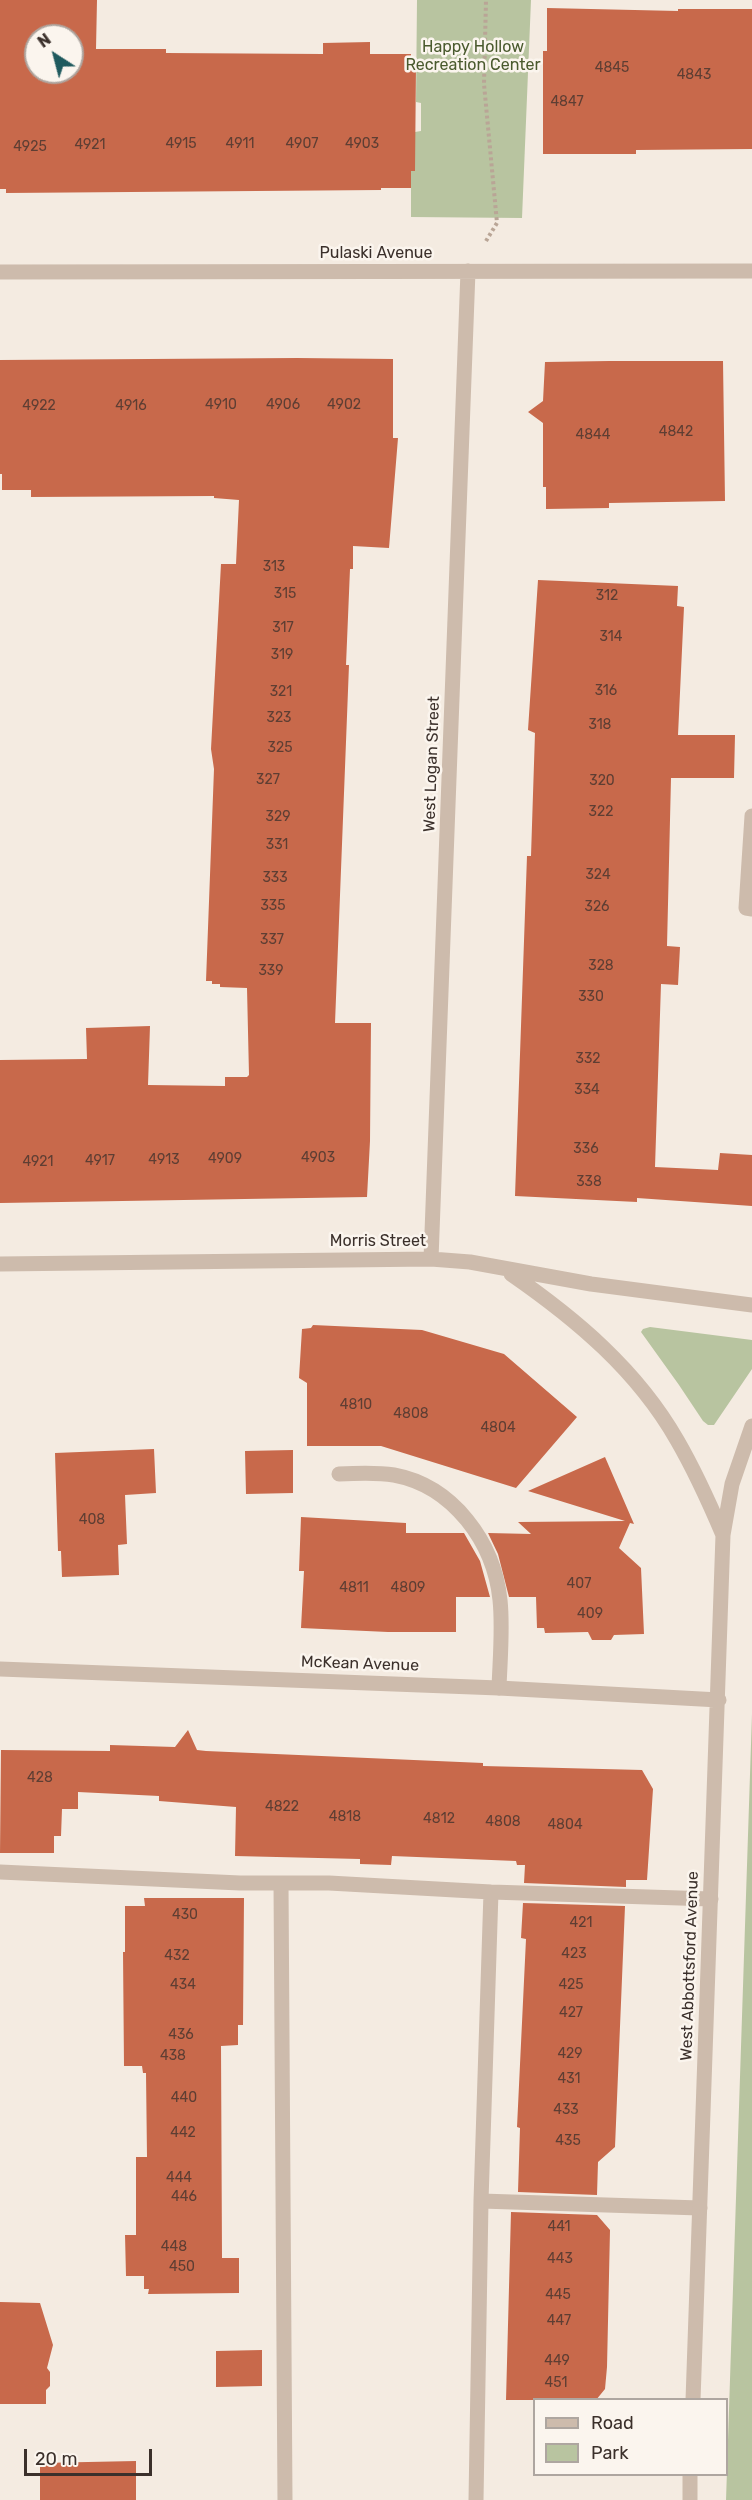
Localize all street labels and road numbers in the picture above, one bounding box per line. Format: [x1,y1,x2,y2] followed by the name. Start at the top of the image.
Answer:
[320,243,432,263] street label: Pulaski Avenue
[420,696,444,832] street label: West Logan Street
[330,1231,426,1251] street label: Morris Street
[301,1652,419,1676] street label: McKean Avenue
[677,1871,703,2061] street label: West Abbottsford Avenue

